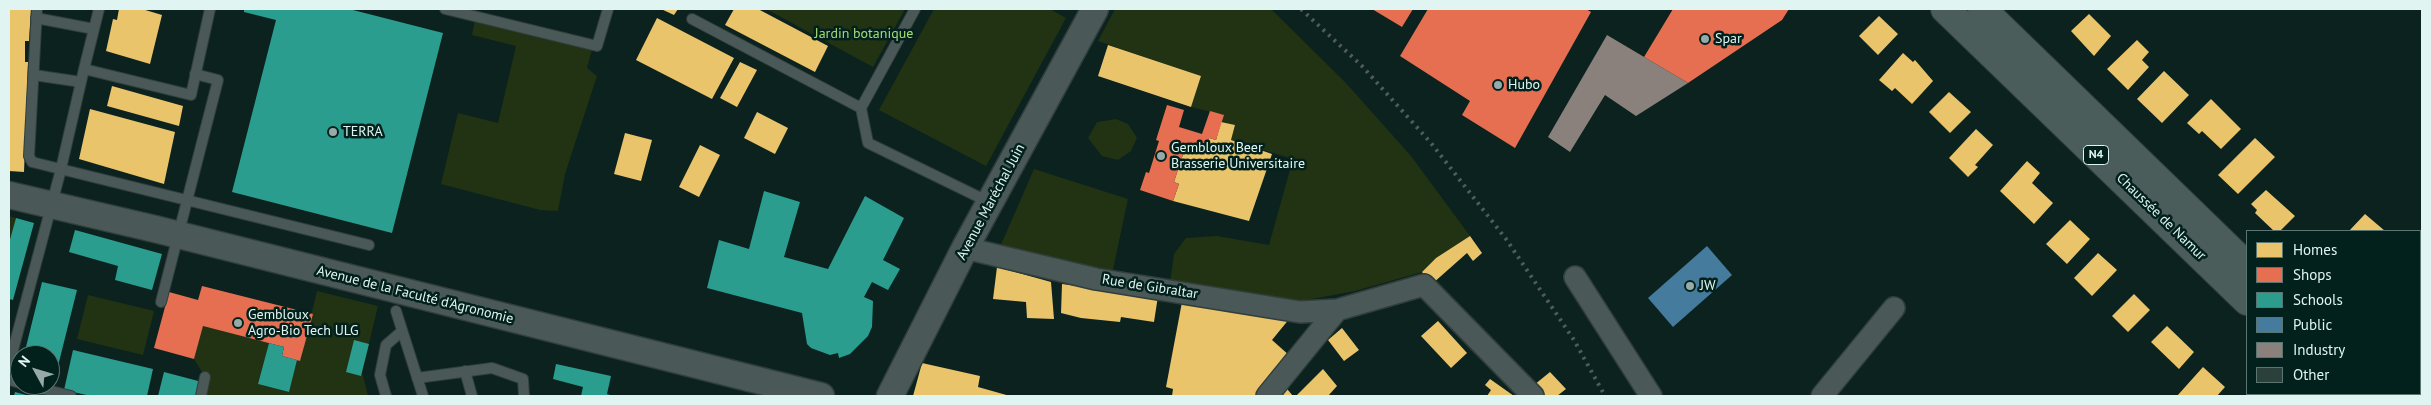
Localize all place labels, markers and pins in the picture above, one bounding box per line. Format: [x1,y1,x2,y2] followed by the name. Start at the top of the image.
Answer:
[1715,31,1742,47] place label: Spar
[1699,33,1711,45] marker: Spar
[1508,77,1540,93] place label: Hubo
[1492,79,1504,91] marker: Hubo
[343,124,383,140] place label: TERRA
[327,126,339,138] marker: TERRA
[1171,140,1305,172] place label: Gembloux Beer Brasserie Universitaire
[1155,150,1167,162] marker: Gembloux Beer Brasserie Universitaire
[1700,278,1716,294] place label: JW
[1684,280,1696,292] marker: JW
[248,307,359,340] place label: Gembloux Agro-Bio Tech ULG
[232,317,244,329] marker: Gembloux Agro-Bio Tech ULG

